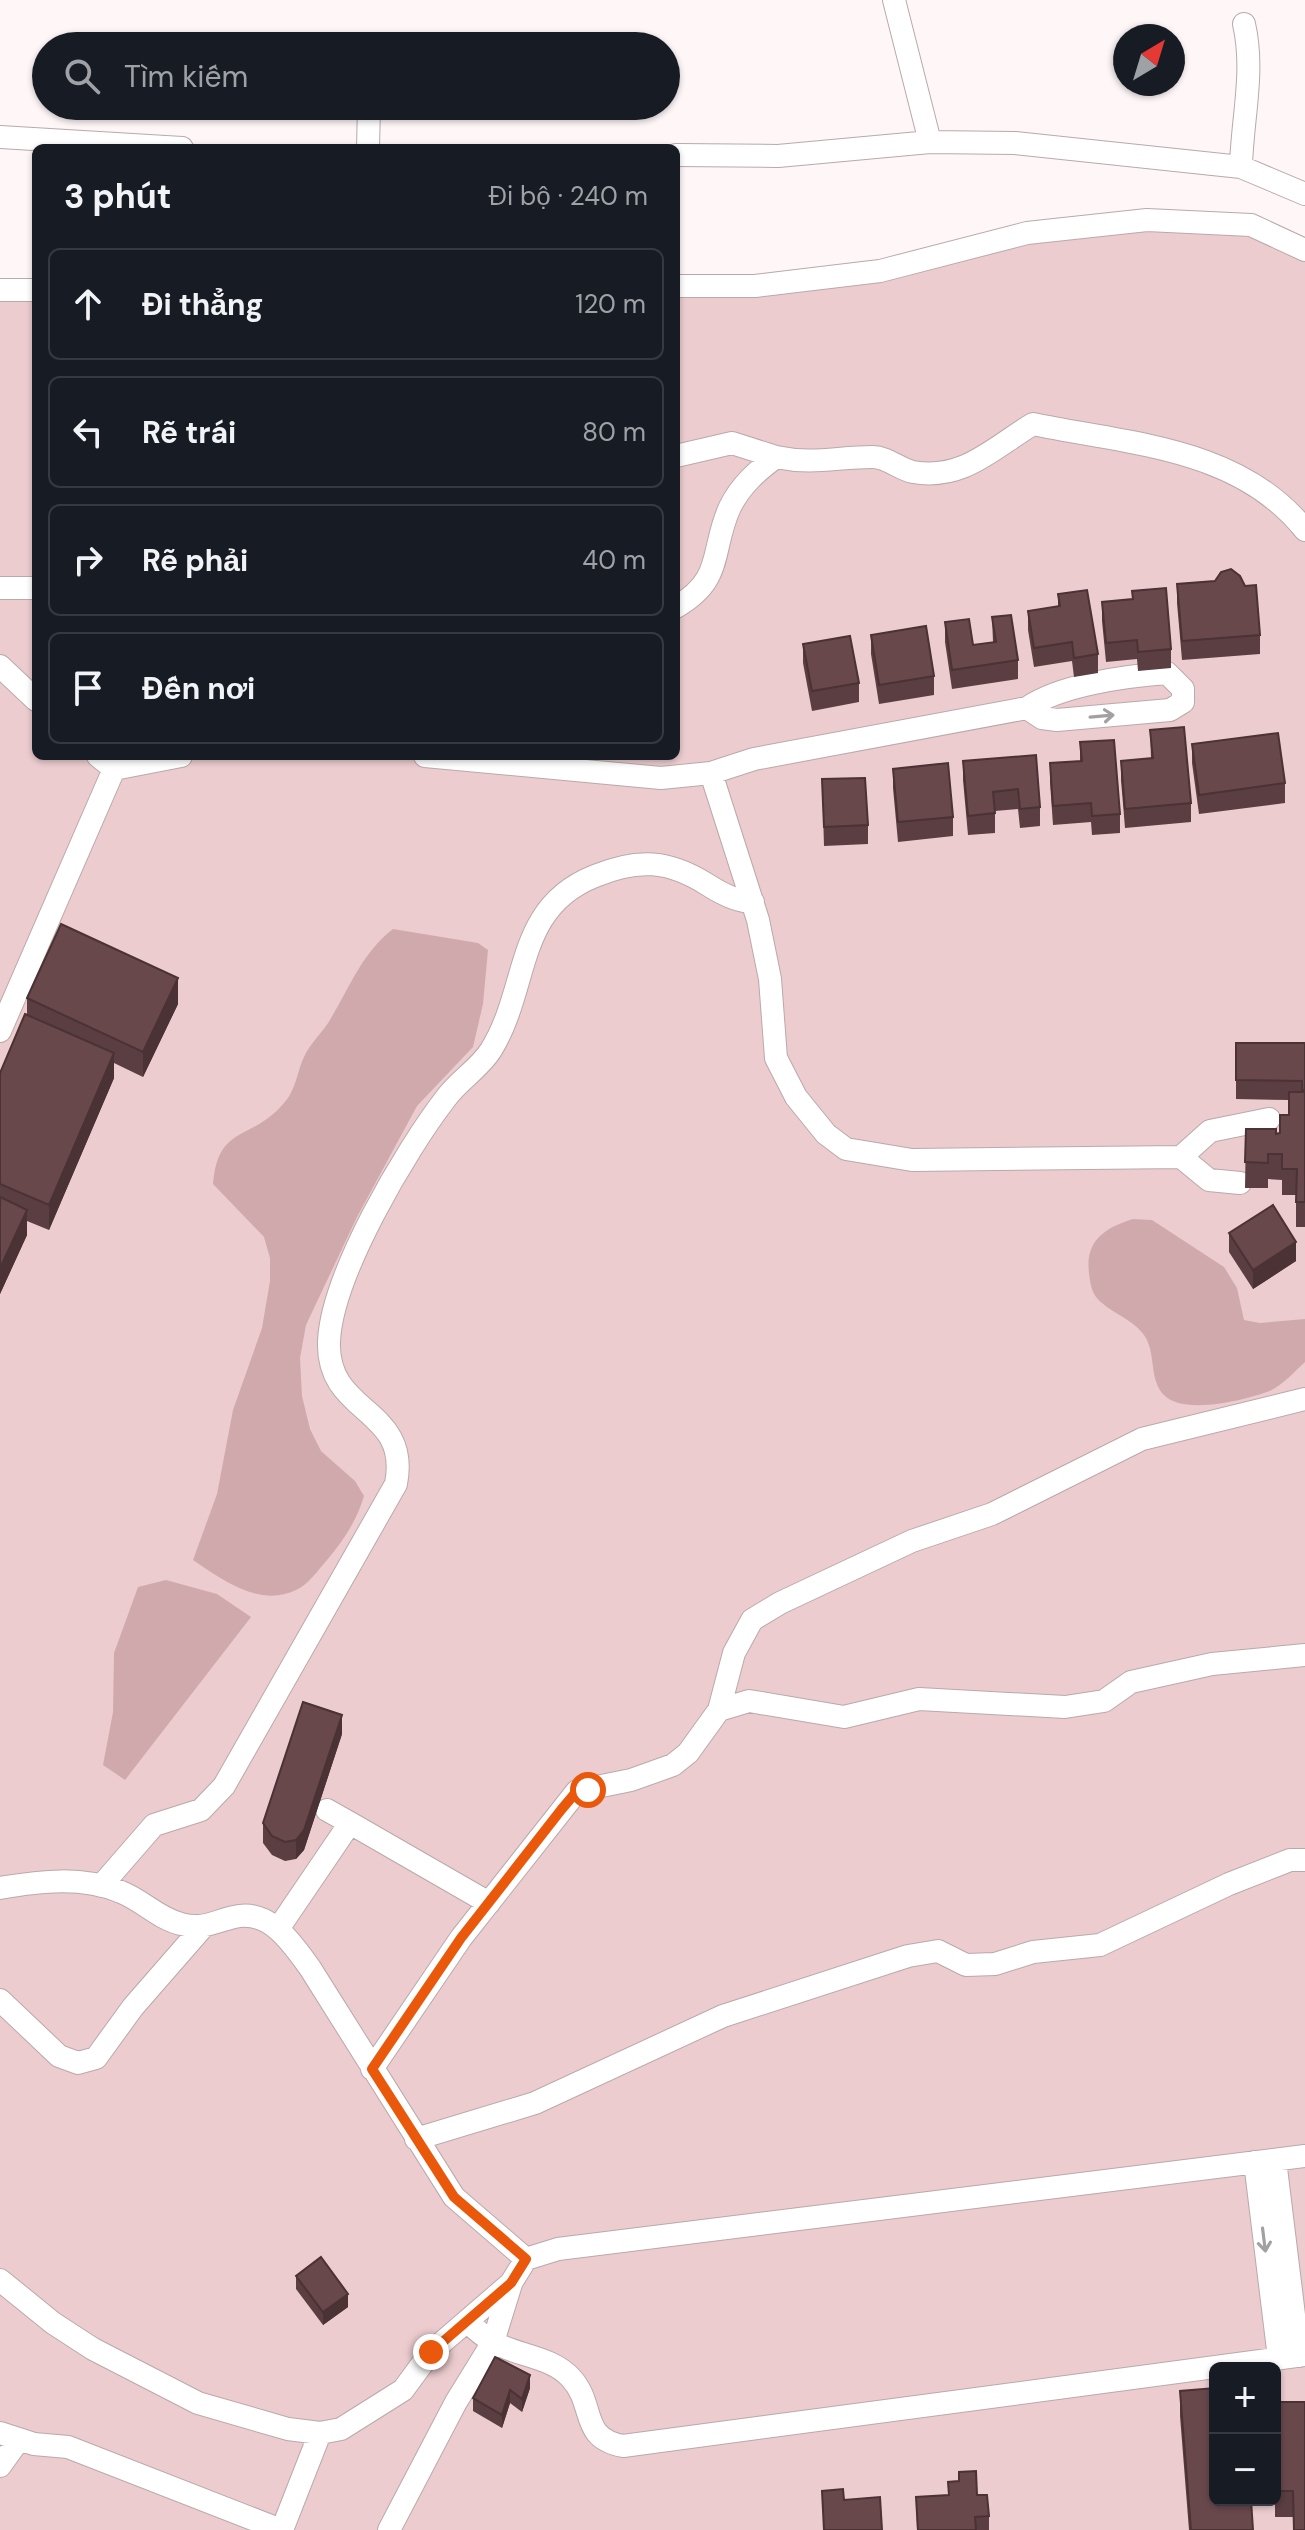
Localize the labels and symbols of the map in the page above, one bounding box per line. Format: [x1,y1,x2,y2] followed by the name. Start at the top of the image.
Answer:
[1113,24,1185,96] north arrow
[1088,708,1115,723] one-way arrow
[570,1772,606,1808] route start
[1257,2226,1272,2253] one-way arrow
[413,2334,449,2370] route end

